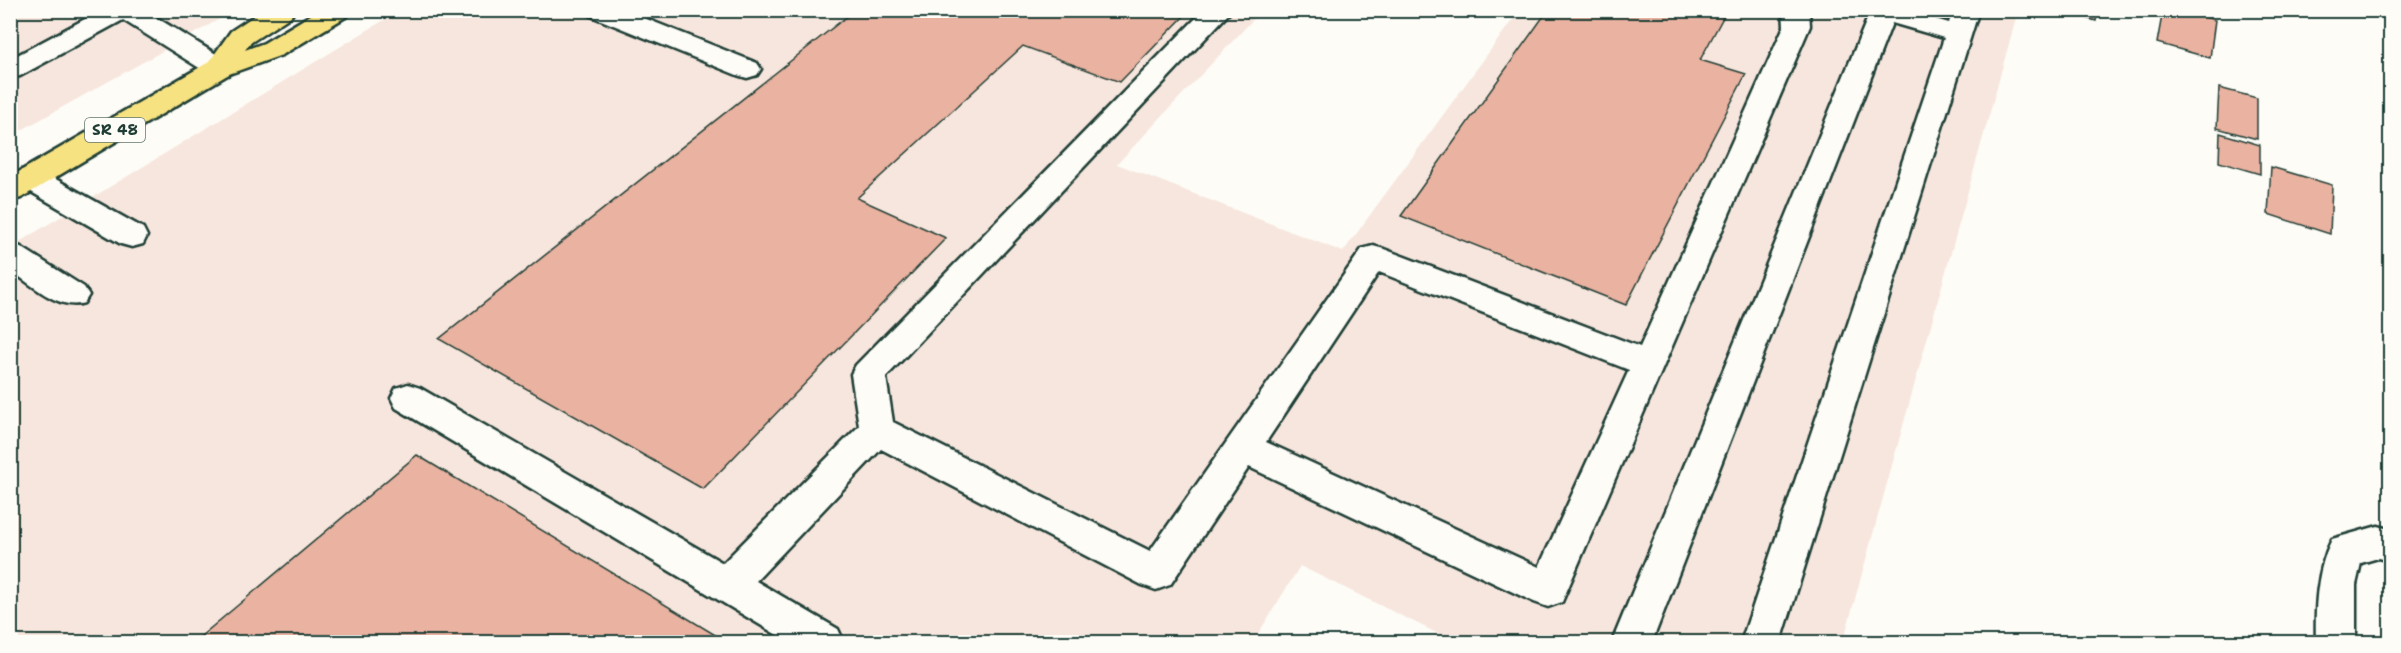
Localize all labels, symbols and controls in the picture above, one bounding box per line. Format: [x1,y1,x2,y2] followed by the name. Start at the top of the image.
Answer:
[85,118,145,142] road number: SR 48

